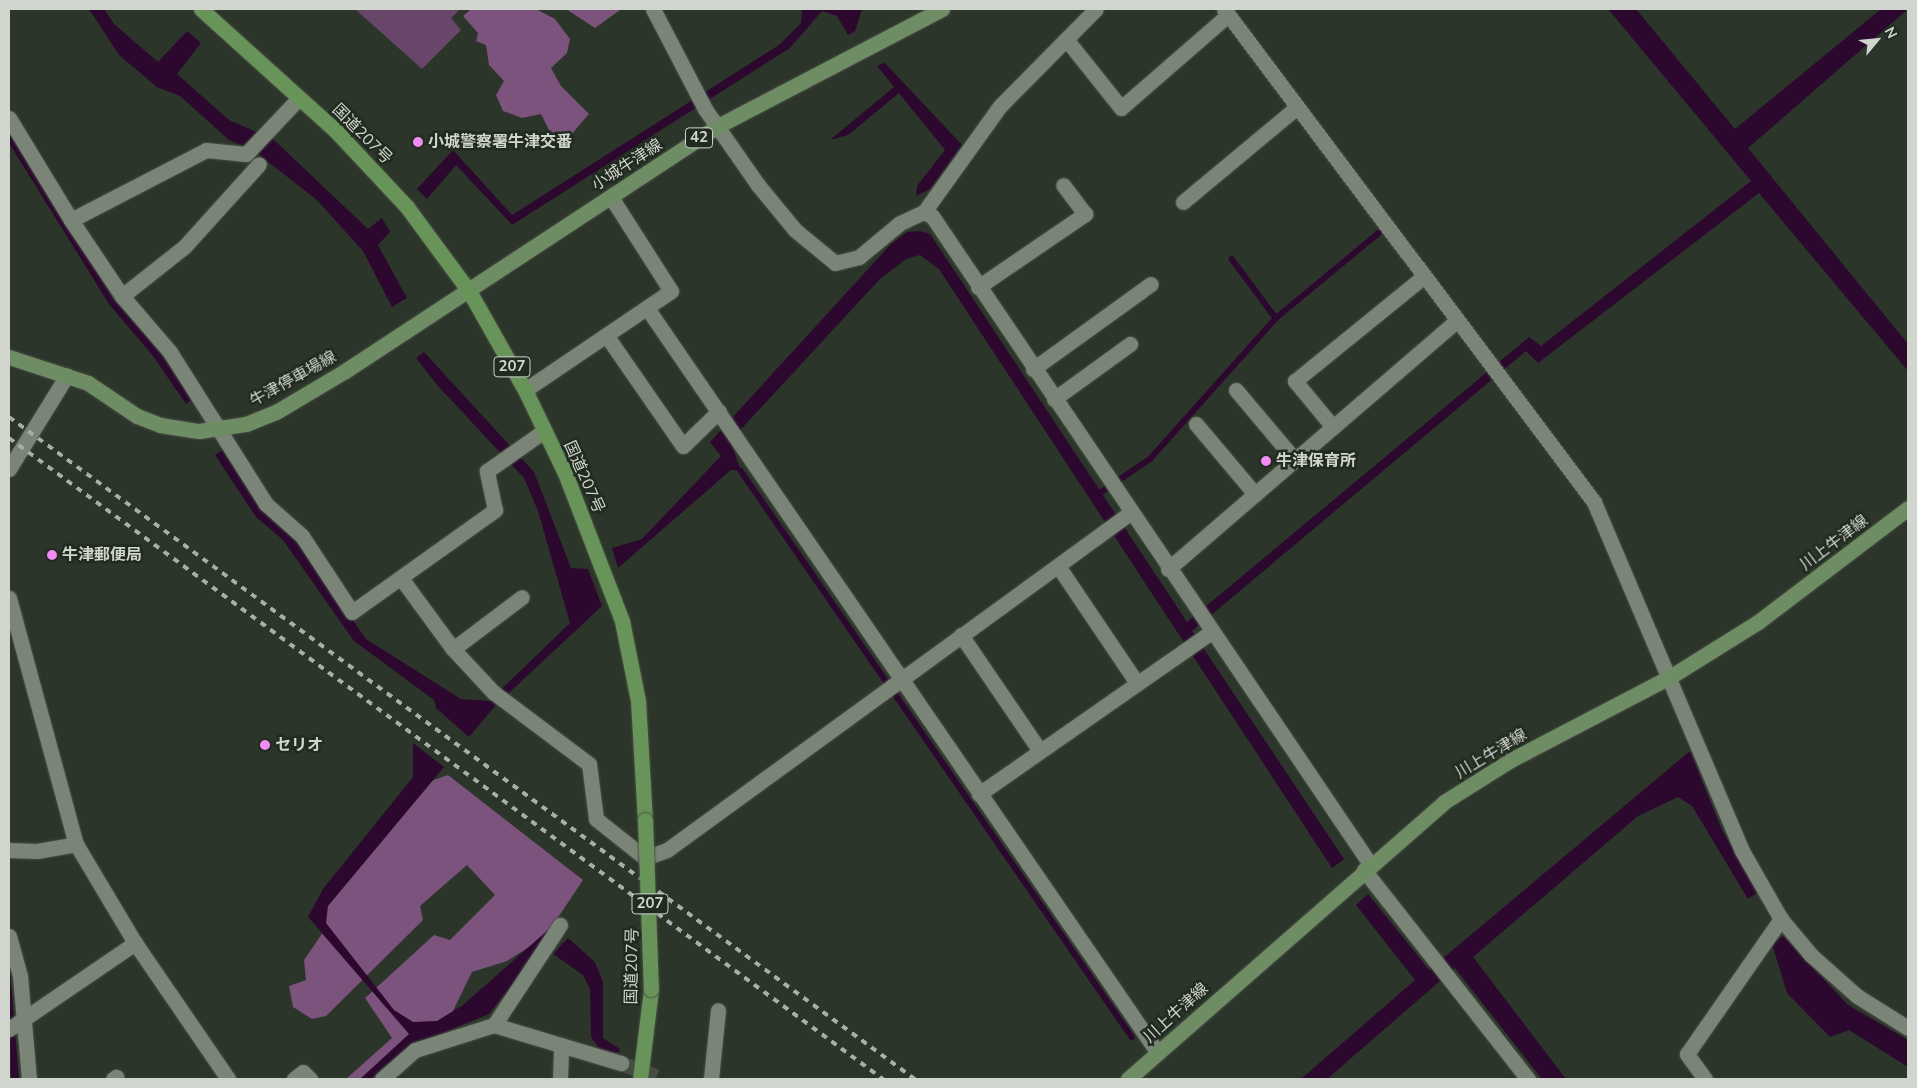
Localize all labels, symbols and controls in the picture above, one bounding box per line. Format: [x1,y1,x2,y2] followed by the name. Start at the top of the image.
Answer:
[1852,15,1902,65] north arrow
[1880,24,1902,42] text: N
[328,100,396,168] street label: 国道207号
[684,126,714,150] road number: 42
[428,132,572,152] place label: 小城警察署牛津交番
[588,135,666,195] street label: 小城牛津線
[412,136,424,148] marker: 小城警察署牛津交番
[246,347,340,411] street label: 牛津停車場線
[493,354,531,380] road number: 207
[560,438,608,516] street label: 国道207号
[1276,451,1356,471] place label: 牛津保育所
[1260,455,1272,467] marker: 牛津保育所
[1796,511,1872,575] street label: 川上牛津線
[62,545,142,565] place label: 牛津郵便局
[46,549,58,561] marker: 牛津郵便局
[1452,725,1530,783] street label: 川上牛津線
[275,735,323,755] place label: セリオ
[259,739,271,751] marker: セリオ
[631,892,669,916] road number: 207
[622,927,642,1005] street label: 国道207号
[1140,979,1212,1047] street label: 川上牛津線

